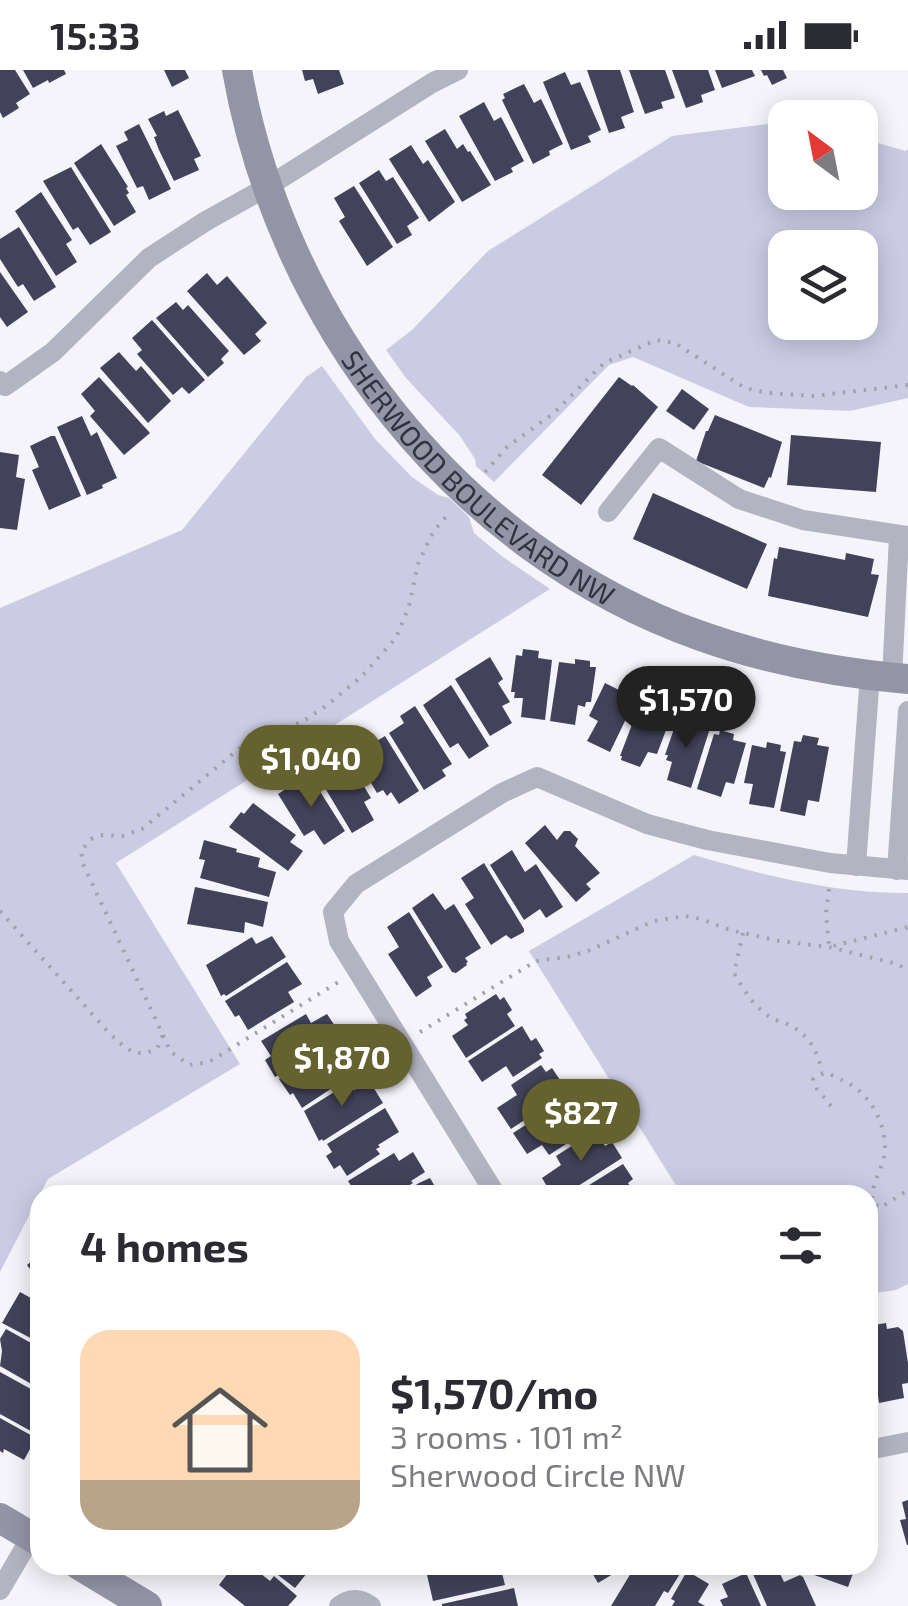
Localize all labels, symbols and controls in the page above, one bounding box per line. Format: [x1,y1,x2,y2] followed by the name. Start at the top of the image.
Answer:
[50,12,140,58] text: 15:33
[768,100,878,210] north arrow
[768,100,878,340] map controls
[768,230,878,340] button: layers
[335,344,621,612] street label: SHERWOOD BOULEVARD NW
[605,666,767,751] pin: $1,570
[639,679,733,717] text: $1,570
[230,725,392,810] pin: $1,040
[261,738,361,776] text: $1,040
[261,1024,423,1109] pin: $1,870
[293,1037,391,1075] text: $1,870
[522,1079,640,1164] pin: $827
[544,1092,618,1130] text: $827
[773,1218,828,1273] icon: filters
[80,1220,249,1270] text: 4 homes
[390,1367,598,1417] text: $1,570/mo
[160,1370,280,1490] icon: home
[390,1417,623,1455] text: 3 rooms · 101 m²
[390,1455,686,1493] text: Sherwood Circle NW

